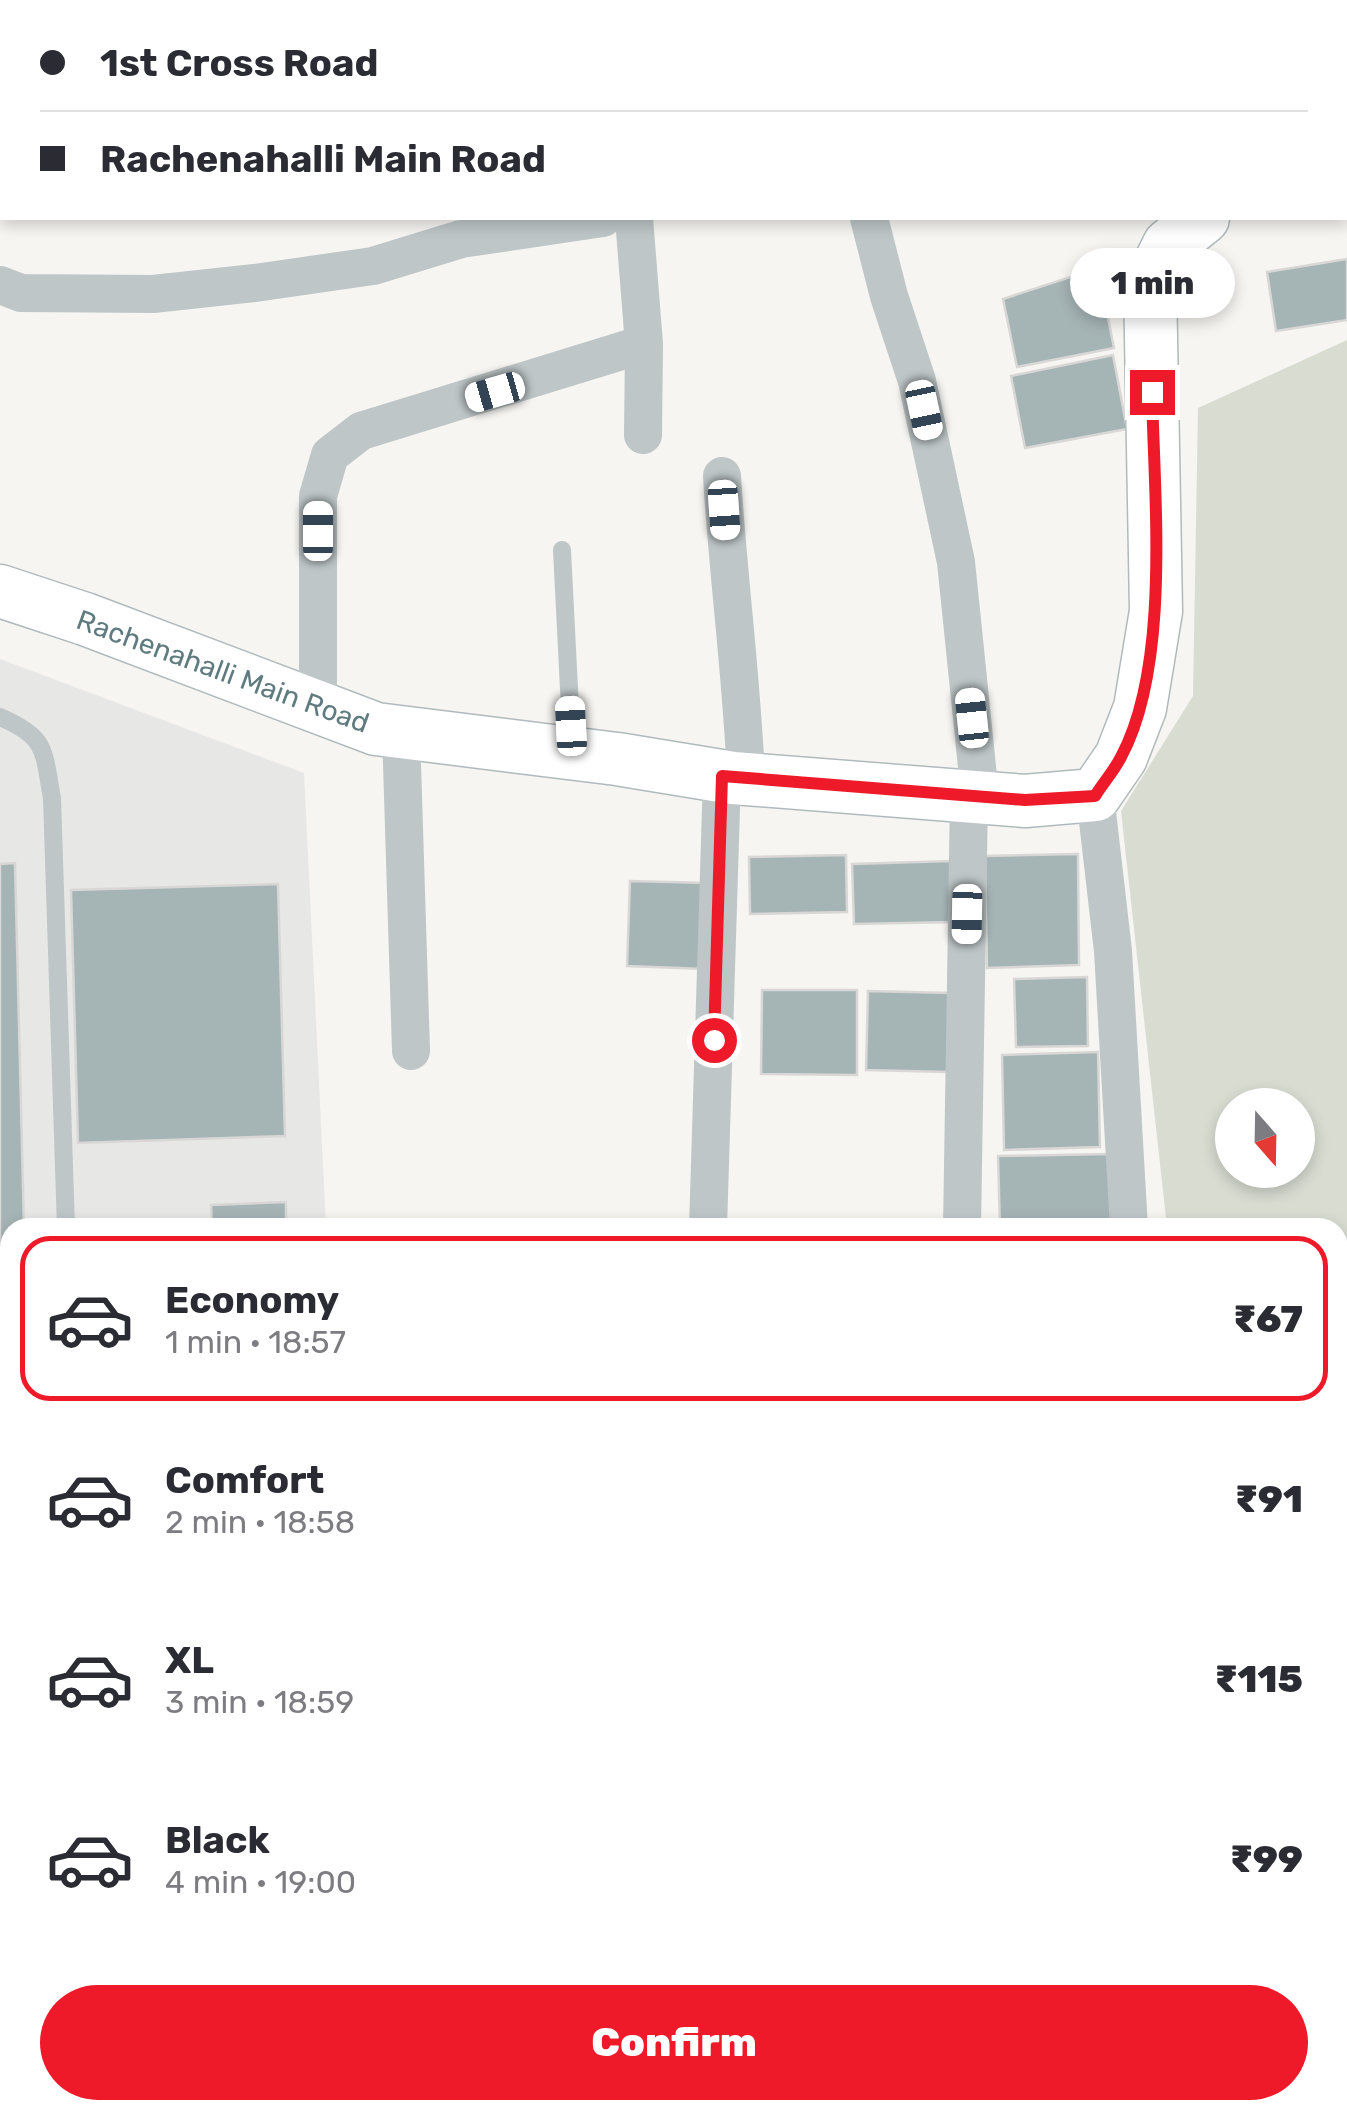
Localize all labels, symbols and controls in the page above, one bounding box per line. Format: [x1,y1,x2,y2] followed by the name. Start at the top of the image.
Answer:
[100,40,378,86] text: 1st Cross Road
[100,136,546,182] text: Rachenahalli Main Road
[1070,247,1234,317] callout: 1 min
[1111,264,1194,302] text: 1 min
[462,369,528,415] car
[1130,370,1175,415] route end
[903,378,945,442] car
[707,479,741,541] car
[303,501,333,561] car
[72,603,374,740] street label: Rachenahalli Main Road
[954,687,990,749] car
[554,695,588,757] car
[951,884,983,944] car
[692,1018,737,1063] route start
[1215,1088,1315,1188] north arrow
[1215,1088,1315,1188] map controls
[45,1274,135,1364] icon: car
[165,1277,339,1323] text: Economy
[1233,1296,1303,1342] text: ₹67
[165,1323,346,1361] text: 1 min · 18:57
[45,1454,135,1544] icon: car
[165,1457,324,1503] text: Comfort
[1235,1476,1303,1522] text: ₹91
[165,1503,355,1541] text: 2 min · 18:58
[45,1634,135,1724] icon: car
[165,1637,214,1683] text: XL
[1215,1656,1303,1702] text: ₹115
[165,1683,354,1721] text: 3 min · 18:59
[45,1814,135,1904] icon: car
[165,1817,270,1863] text: Black
[1230,1836,1303,1882] text: ₹99
[165,1863,356,1901] text: 4 min · 19:00
[40,1985,1308,2100] button: Confirm

